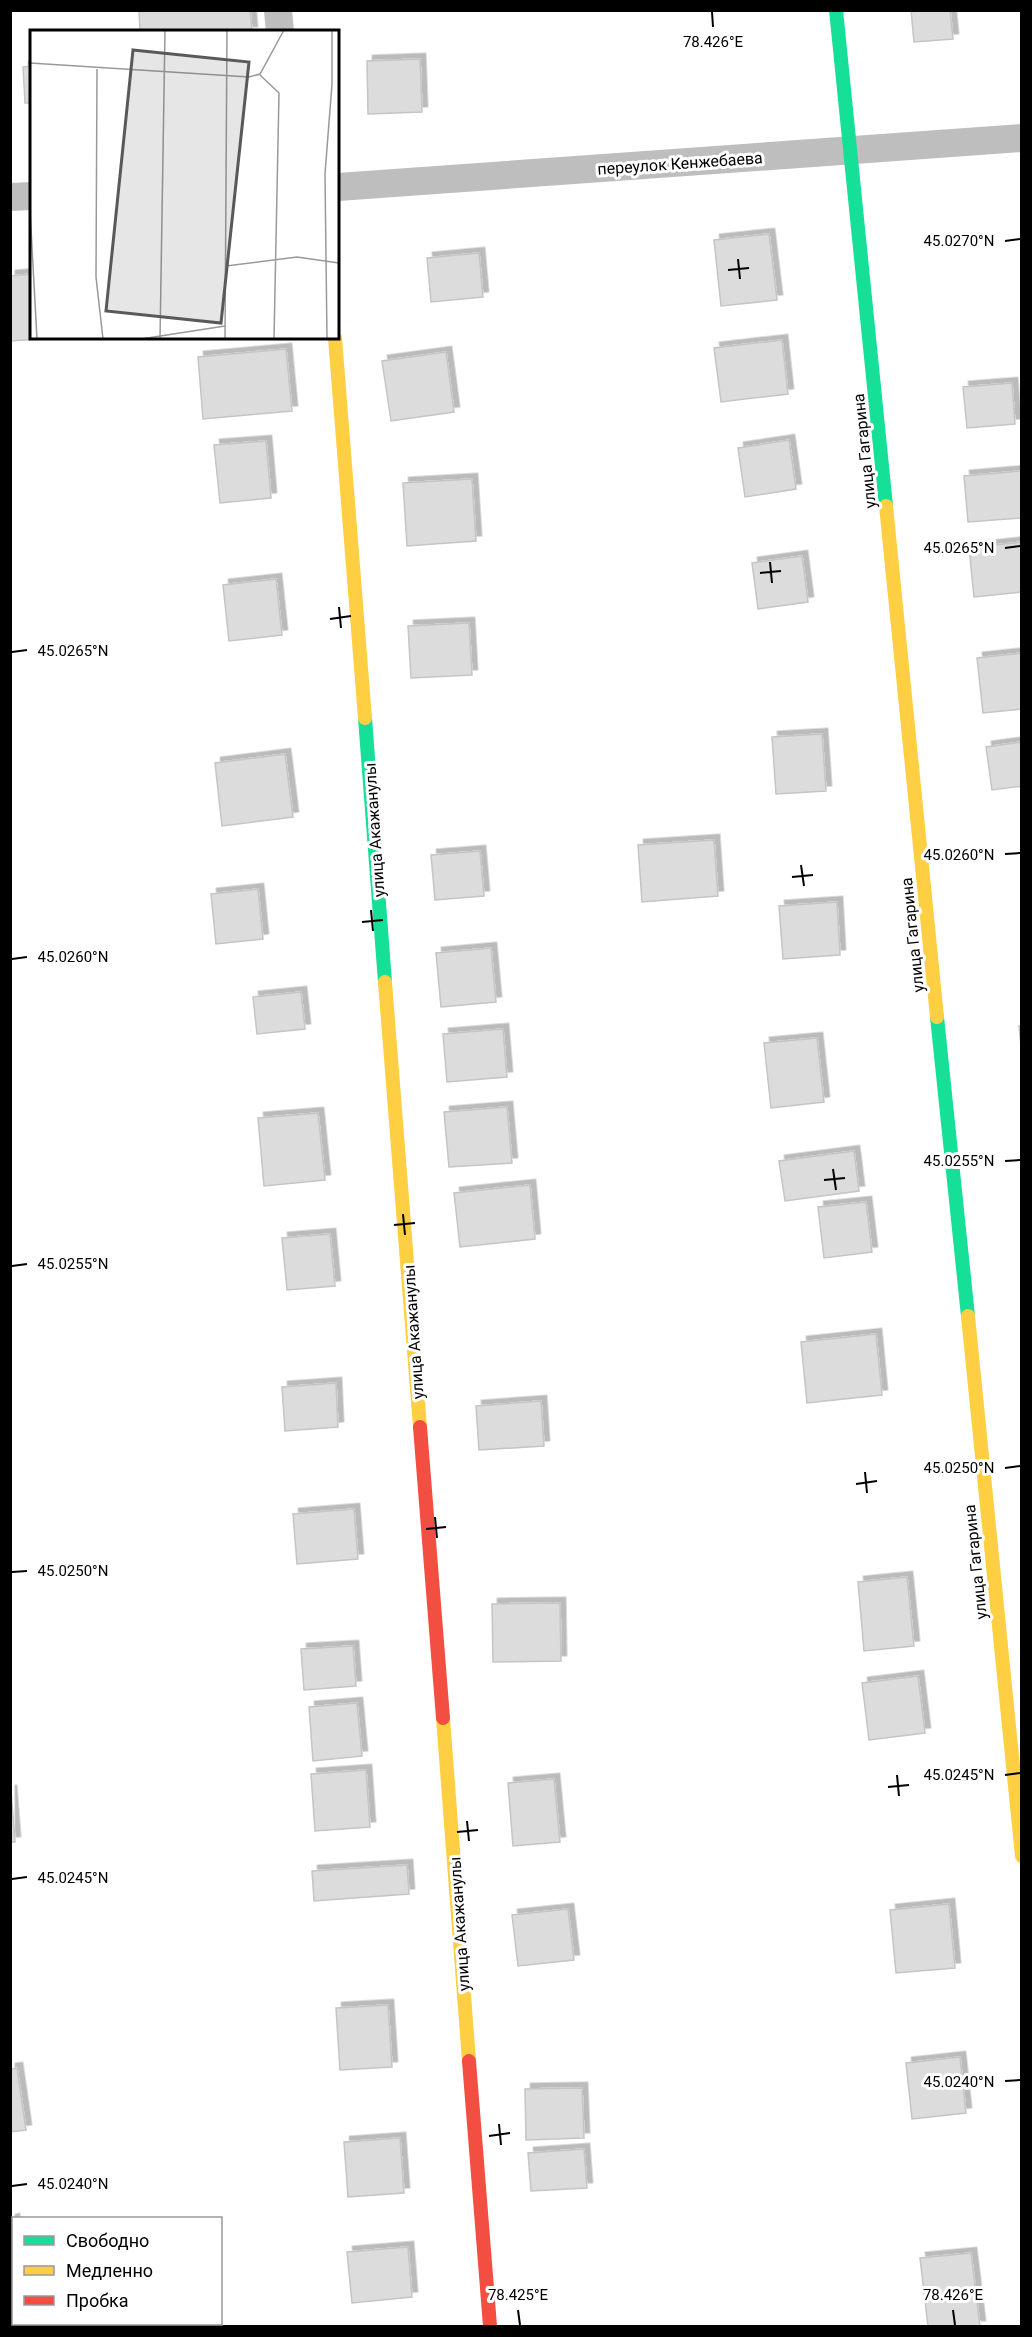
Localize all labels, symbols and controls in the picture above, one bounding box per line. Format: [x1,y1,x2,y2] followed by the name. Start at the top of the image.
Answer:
[30,30,339,339] inset map
[683,33,744,51] text: 78.426°E
[597,148,763,179] street label: переулок Кенжебаева
[924,232,994,250] text: 45.0270°N
[849,393,880,509] street label: улица Гагарина
[924,539,994,557] text: 45.0265°N
[38,642,108,660] text: 45.0265°N
[360,762,389,898] street label: улица Акажанулы
[924,846,994,864] text: 45.0260°N
[897,877,928,993] street label: улица Гагарина
[38,948,108,966] text: 45.0260°N
[924,1152,994,1170] text: 45.0255°N
[38,1255,108,1273] text: 45.0255°N
[399,1264,428,1400] street label: улица Акажанулы
[924,1459,994,1477] text: 45.0250°N
[960,1504,991,1620] street label: улица Гагарина
[38,1562,108,1580] text: 45.0250°N
[924,1766,994,1784] text: 45.0245°N
[445,1856,474,1992] street label: улица Акажанулы
[38,1869,108,1887] text: 45.0245°N
[924,2073,994,2091] text: 45.0240°N
[38,2175,108,2193] text: 45.0240°N
[12,2217,222,2325] legend
[66,2230,149,2251] text: Свободно
[66,2260,153,2281] text: Медленно
[488,2286,549,2304] text: 78.425°E
[923,2286,984,2304] text: 78.426°E
[66,2290,129,2311] text: Пробка

